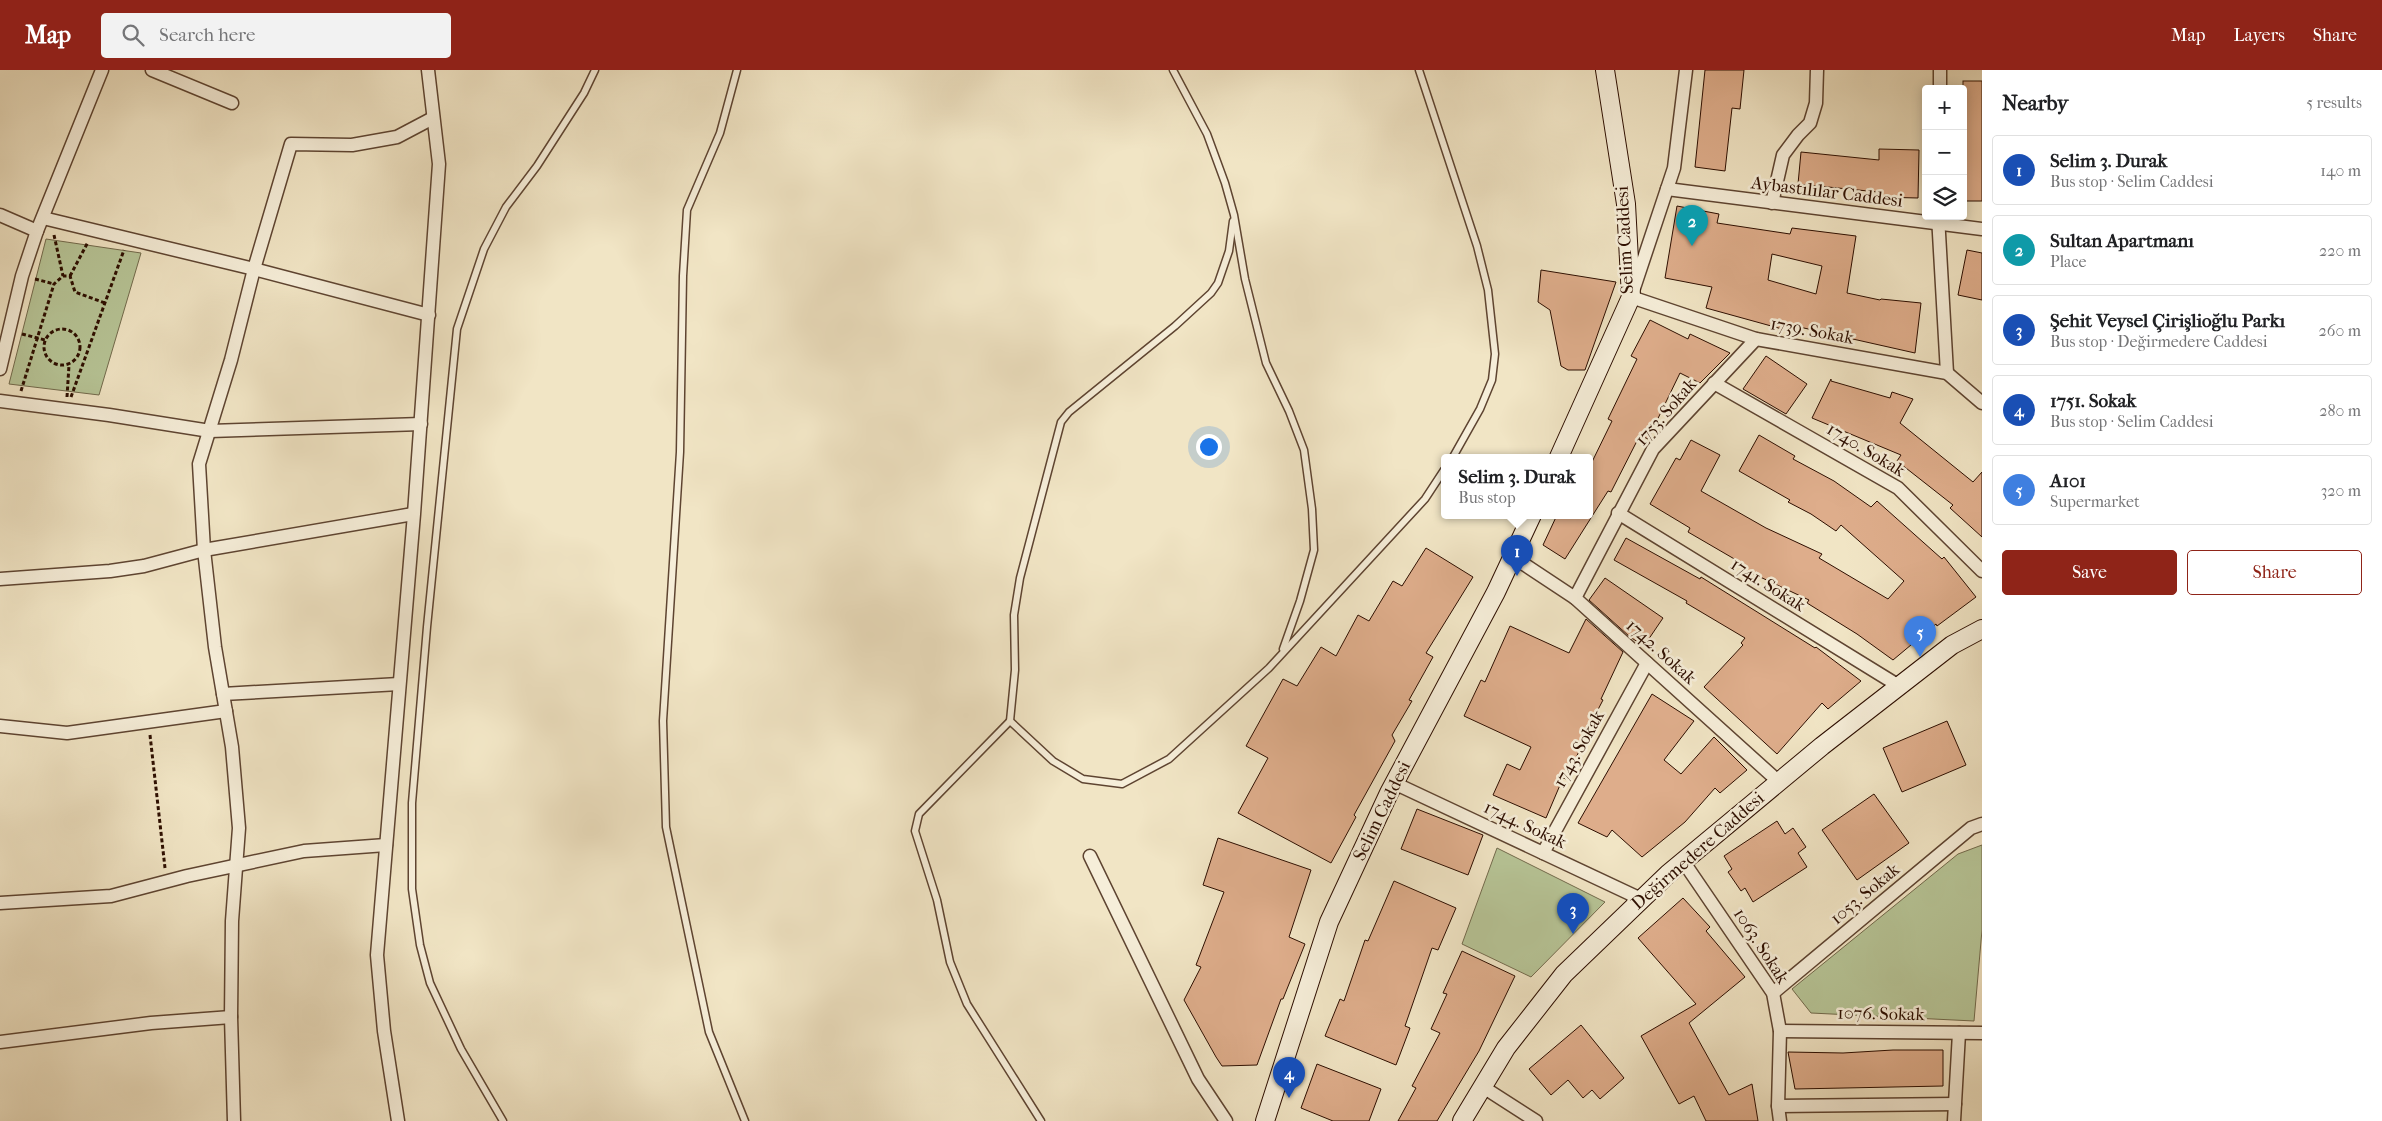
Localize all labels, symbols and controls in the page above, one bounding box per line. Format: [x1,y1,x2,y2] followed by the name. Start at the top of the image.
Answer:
[101,13,451,58] search box
[25,21,71,49] text: Map
[119,21,147,49] icon: search
[159,24,255,46] text: Search here
[2171,25,2205,46] text: Map
[2233,25,2285,46] text: Layers
[2313,25,2357,46] text: Share
[1922,85,1967,220] map controls
[1922,85,1967,130] button: +
[2002,91,2068,115] text: Nearby
[2306,93,2362,112] text: 5 results
[1922,130,1967,175] button: −
[2050,150,2167,172] text: Selim 3. Durak
[2016,161,2022,180] text: 1
[2320,161,2361,180] text: 140 m
[1749,172,1905,212] street label: Aybastılılar Caddesi
[2050,172,2213,191] text: Bus stop · Selim Caddesi
[1922,175,1967,220] button: layers
[1612,185,1638,295] street label: Selim Caddesi
[1676,205,1708,246] pin: 2
[2050,230,2194,252] text: Sultan Apartmanı
[2015,241,2023,260] text: 2
[2319,241,2361,260] text: 220 m
[2050,252,2086,271] text: Place
[2050,310,2285,332] text: Şehit Veysel Çirişlioğlu Parkı
[1769,313,1856,349] street label: 1739. Sokak
[2016,321,2022,340] text: 3
[2319,321,2361,340] text: 260 m
[2050,332,2267,351] text: Bus stop · Değirmedere Caddesi
[1631,373,1702,450] street label: 1753. Sokak
[2050,390,2136,412] text: 1751. Sokak
[2014,401,2024,420] text: 4
[2319,401,2361,420] text: 280 m
[2050,412,2213,431] text: Bus stop · Selim Caddesi
[1823,418,1910,482] street label: 1740. Sokak
[1196,434,1222,460] your location
[1441,454,1593,519] popup
[1458,466,1576,488] text: Selim 3. Durak
[2050,470,2086,492] text: A101
[2016,481,2022,500] text: 5
[2321,481,2361,500] text: 320 m
[1458,488,1516,507] text: Bus stop
[2050,492,2140,511] text: Supermarket
[1501,535,1533,576] pin: 1
[2002,550,2177,595] button: Save
[2187,550,2362,595] button: Share
[1727,554,1810,617] street label: 1741. Sokak
[1622,615,1701,689] street label: 1742. Sokak
[1904,616,1936,657] pin: 5
[1549,706,1609,791] street label: 1743. Sokak
[1349,757,1415,864] street label: Selim Caddesi
[1627,787,1769,914] street label: Değirmedere Caddesi
[1480,797,1570,854] street label: 1744. Sokak
[1826,859,1904,929] street label: 1053. Sokak
[1557,893,1589,934] pin: 3
[1729,904,1794,988] street label: 1063. Sokak
[1837,1003,1925,1025] street label: 1076. Sokak
[1273,1057,1305,1098] pin: 4

